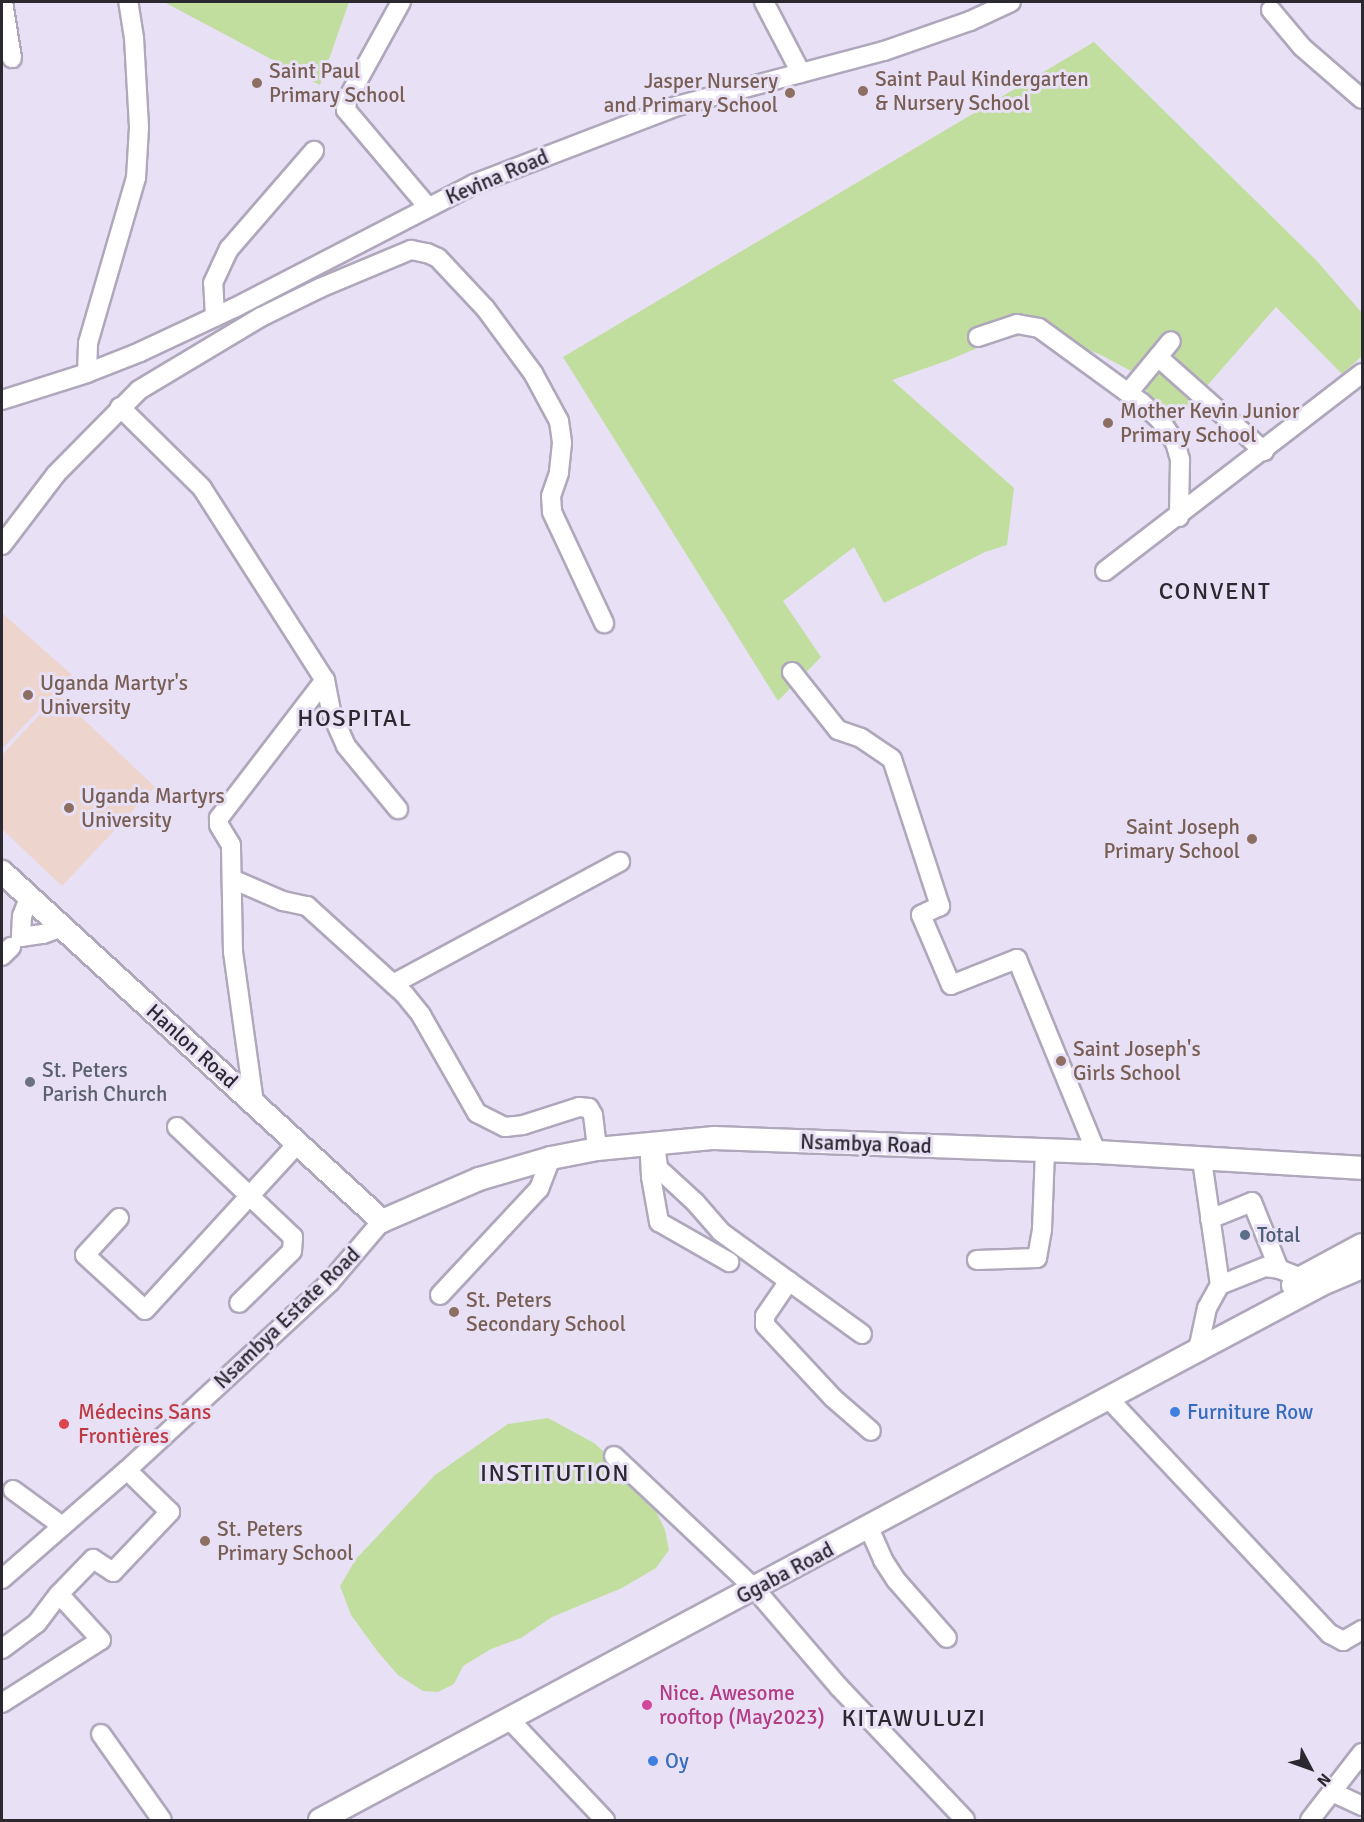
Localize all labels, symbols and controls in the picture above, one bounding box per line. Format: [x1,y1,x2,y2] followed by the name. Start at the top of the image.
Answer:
[269,58,405,108] place label: Saint Paul Primary School
[875,66,1089,116] place label: Saint Paul Kindergarten & Nursery School
[604,68,778,118] place label: Jasper Nursery and Primary School
[250,76,264,90] marker: Saint Paul Primary School
[856,84,870,98] marker: Saint Paul Kindergarten & Nursery School
[783,86,797,100] marker: Jasper Nursery and Primary School
[442,144,552,210] street label: Kevina Road
[1120,398,1300,448] place label: Mother Kevin Junior Primary School
[1101,416,1115,430] marker: Mother Kevin Junior Primary School
[1159,578,1271,606] district label: CONVENT
[40,670,188,720] place label: Uganda Martyr's University
[21,688,35,702] marker: Uganda Martyr's University
[297,705,413,733] district label: HOSPITAL
[81,783,225,833] place label: Uganda Martyrs University
[62,801,76,815] marker: Uganda Martyrs University
[1104,814,1240,864] place label: Saint Joseph Primary School
[1245,832,1259,846] marker: Saint Joseph Primary School
[141,998,243,1094] street label: Hanlon Road
[1073,1036,1201,1086] place label: Saint Joseph's Girls School
[1054,1054,1068,1068] marker: Saint Joseph's Girls School
[42,1057,167,1107] place label: St. Peters Parish Church
[23,1075,37,1089] marker: St. Peters Parish Church
[800,1129,932,1159] street label: Nsambya Road
[1257,1222,1300,1248] place label: Total
[1238,1228,1252,1242] marker: Total
[209,1242,365,1394] street label: Nsambya Estate Road
[466,1287,626,1337] place label: St. Peters Secondary School
[447,1305,461,1319] marker: St. Peters Secondary School
[78,1399,211,1449] place label: Médecins Sans Frontières
[1187,1399,1313,1425] place label: Furniture Row
[1168,1405,1182,1419] marker: Furniture Row
[55,1415,73,1433] marker: Médecins Sans Frontières
[480,1460,630,1488] district label: INSTITUTION
[217,1516,353,1566] place label: St. Peters Primary School
[198,1534,212,1548] marker: St. Peters Primary School
[732,1537,838,1609] street label: Ggaba Road
[659,1680,825,1730] place label: Nice. Awesome rooftop (May2023)
[640,1698,654,1712] marker: Nice. Awesome rooftop (May2023)
[841,1705,987,1733] district label: KITAWULUZI
[1280,1738,1340,1798] north arrow
[665,1748,689,1774] place label: Oy
[646,1754,660,1768] marker: Oy
[1312,1769,1335,1791] text: N

